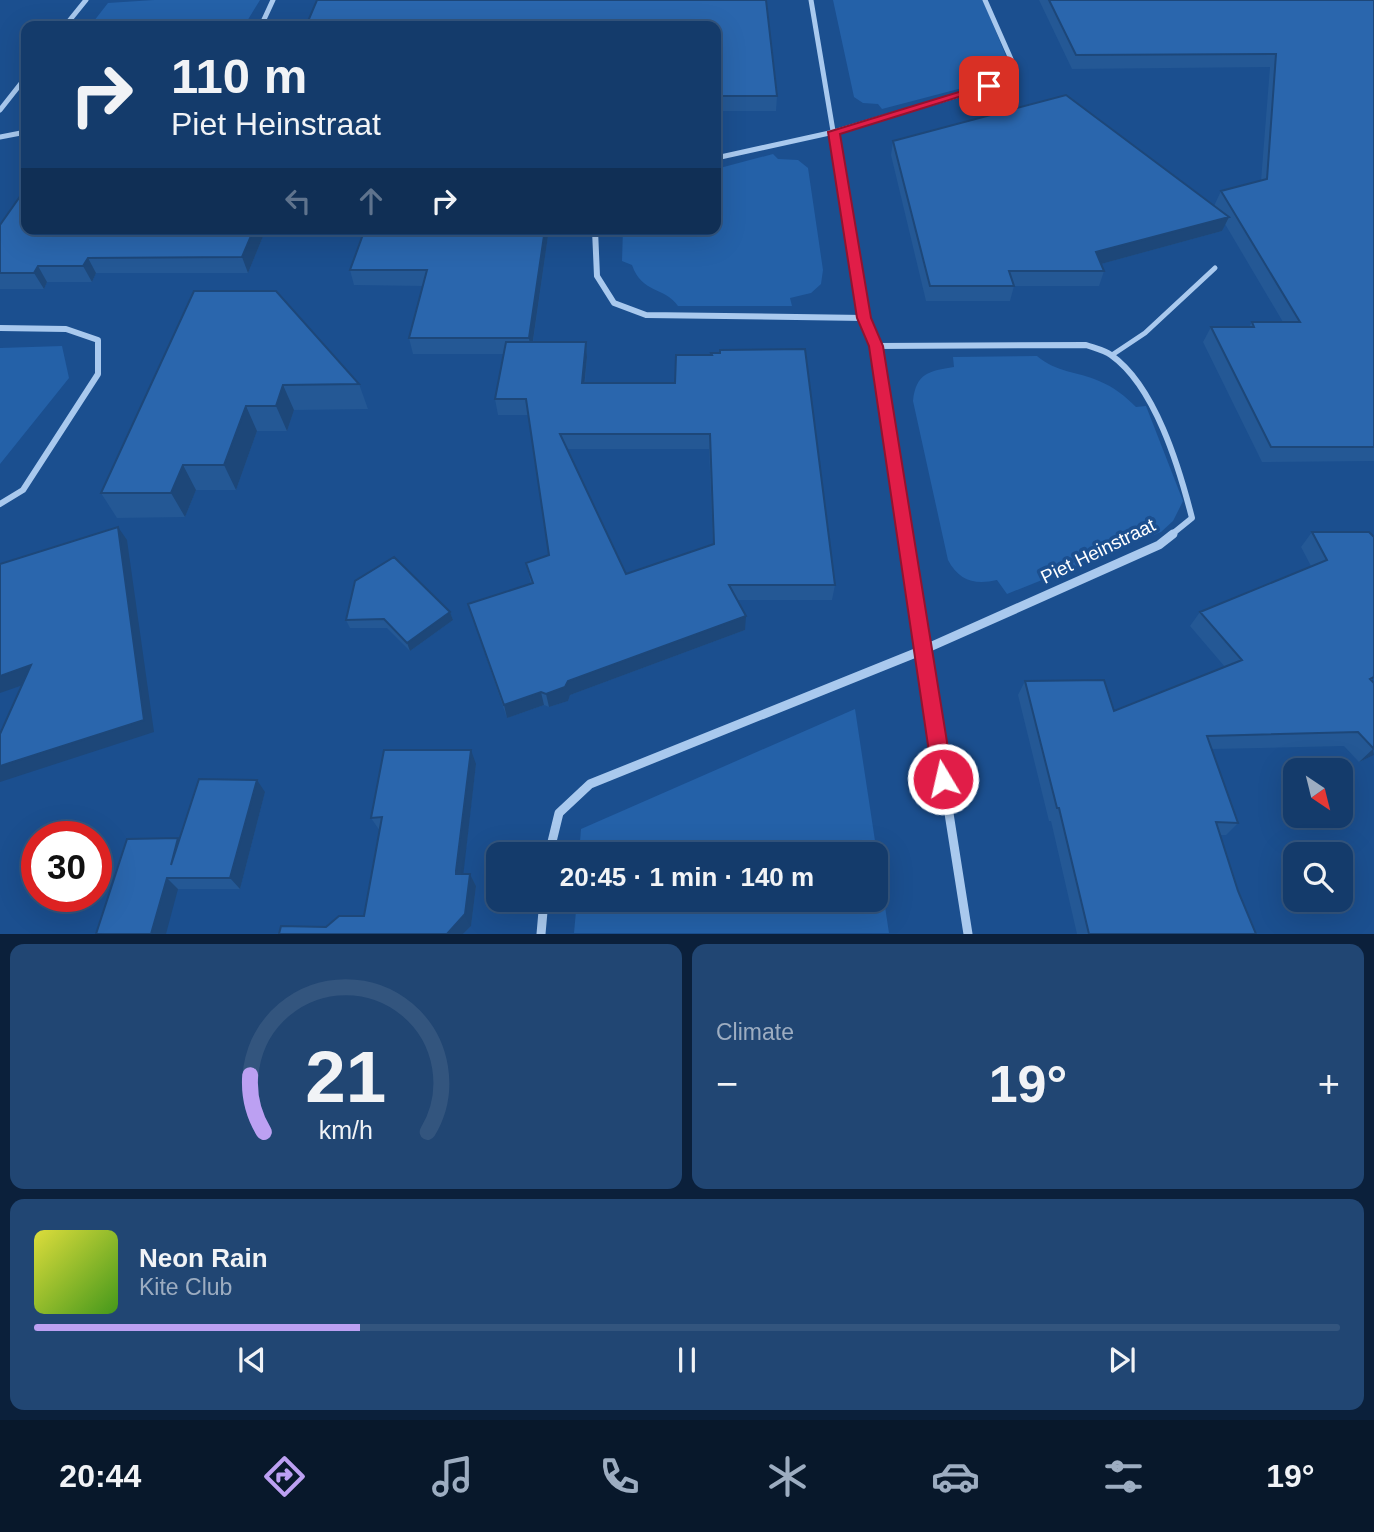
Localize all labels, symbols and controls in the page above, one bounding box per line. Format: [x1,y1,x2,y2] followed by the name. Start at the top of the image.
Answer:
[56,49,147,140] icon: right
[171,49,307,103] text: 110 m
[959,56,1019,116] pin
[970,67,1008,105] icon: arrive
[171,106,381,142] text: Piet Heinstraat
[279,182,317,220] icon: left
[352,182,390,220] icon: ahead
[425,182,463,220] icon: right
[1037,514,1159,588] street label: Piet Heinstraat
[906,742,980,816] position arrow
[1283,758,1353,828] north arrow
[1283,758,1353,912] map controls
[21,821,112,912] speed limit sign: 30
[1283,842,1353,912] button: search
[560,862,814,892] text: 20:45 · 1 min · 140 m
[716,1019,794,1045] text: Climate
[306,1037,386,1118] text: 21
[989,1055,1067,1113] text: 19°
[716,1063,738,1105] text: −
[1318,1063,1340,1105] text: +
[319,1116,373,1144] text: km/h
[139,1243,268,1273] text: Neon Rain
[139,1274,232,1300] text: Kite Club
[233,1341,271,1379] icon: previous
[668,1341,706,1379] icon: pause
[1103,1341,1141,1379] icon: next
[260,1452,309,1501] icon: directions
[428,1452,477,1501] icon: music
[595,1452,644,1501] icon: phone
[763,1452,812,1501] icon: climate
[931,1452,980,1501] icon: car
[1099,1452,1148,1501] icon: filters
[59,1458,141,1494] text: 20:44
[1266,1458,1315,1494] text: 19°

